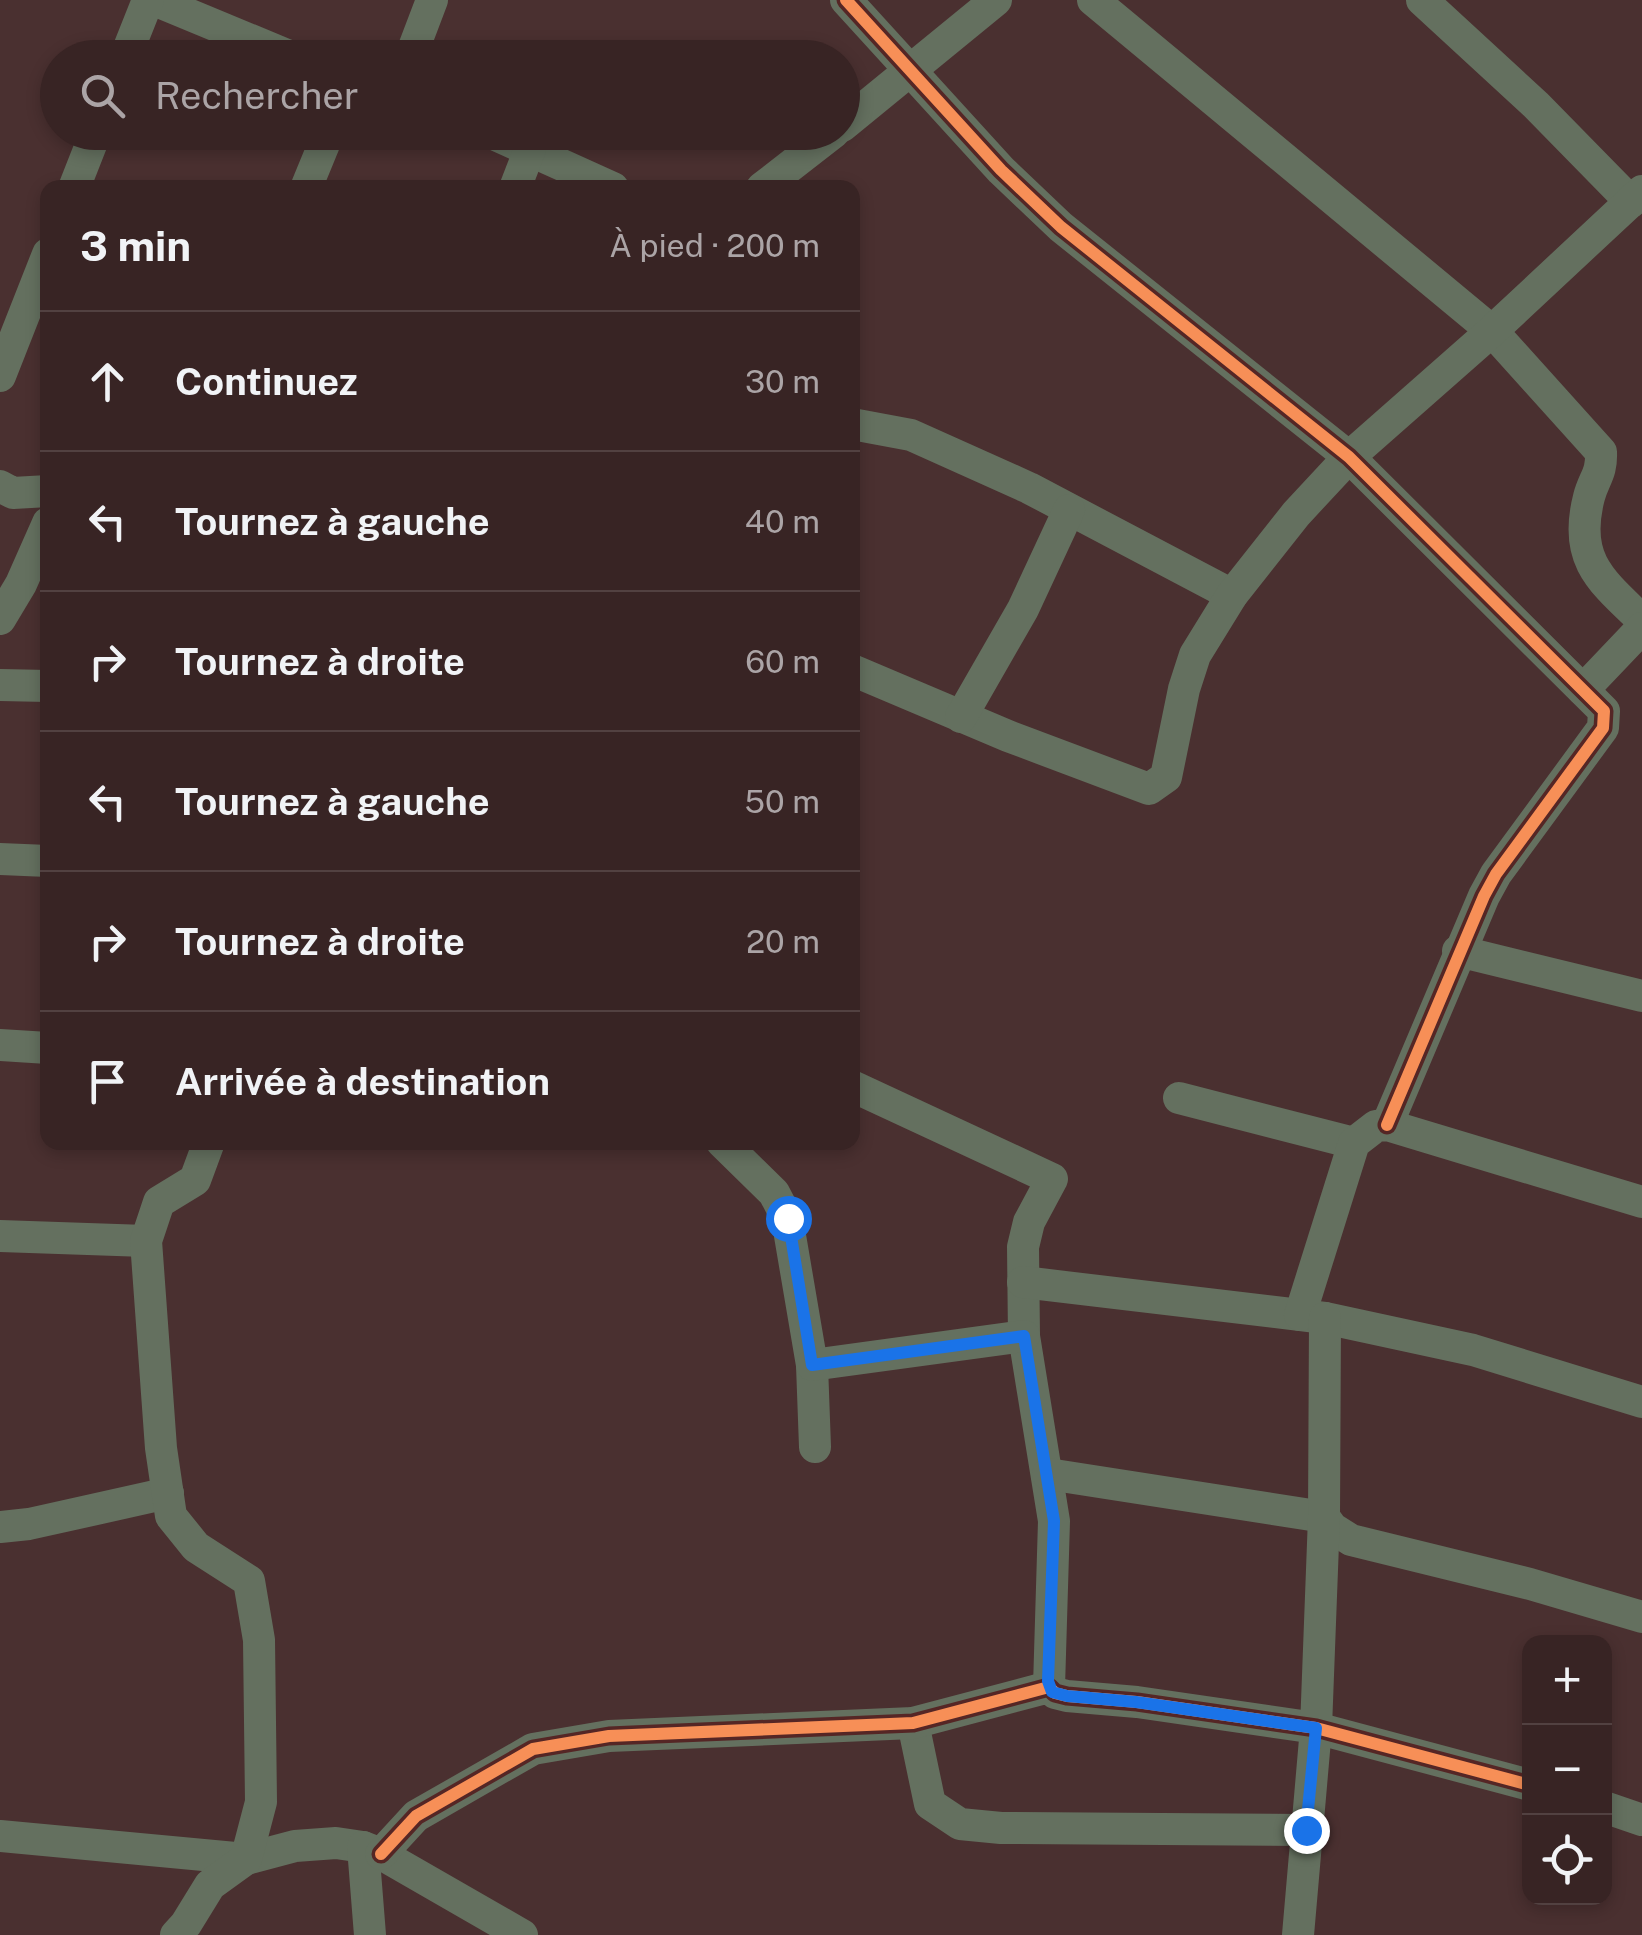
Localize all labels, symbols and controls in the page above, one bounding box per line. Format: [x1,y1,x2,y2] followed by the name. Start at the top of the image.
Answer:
[40,40,860,150] search box
[75,68,130,123] icon: search
[155,73,359,118] text: Rechercher
[80,221,191,270] text: 3 min
[609,227,820,264] text: À pied · 200 m
[80,354,135,409] icon: ahead
[175,359,358,404] text: Continuez
[745,363,820,400] text: 30 m
[80,494,135,549] icon: left
[175,499,490,544] text: Tournez à gauche
[745,503,820,540] text: 40 m
[80,634,135,689] icon: right
[175,639,465,684] text: Tournez à droite
[745,643,820,680] text: 60 m
[80,774,135,829] icon: left
[175,779,490,824] text: Tournez à gauche
[744,783,820,820] text: 50 m
[80,914,135,969] icon: right
[175,919,465,964] text: Tournez à droite
[746,923,820,960] text: 20 m
[80,1054,135,1109] icon: arrive
[175,1059,550,1104] text: Arrivée à destination
[766,1196,812,1242] route start
[1522,1635,1612,1905] map controls
[1522,1635,1612,1725] button: +
[1522,1725,1612,1815] button: −
[1284,1808,1330,1854] route end
[1522,1815,1612,1905] button: locate

